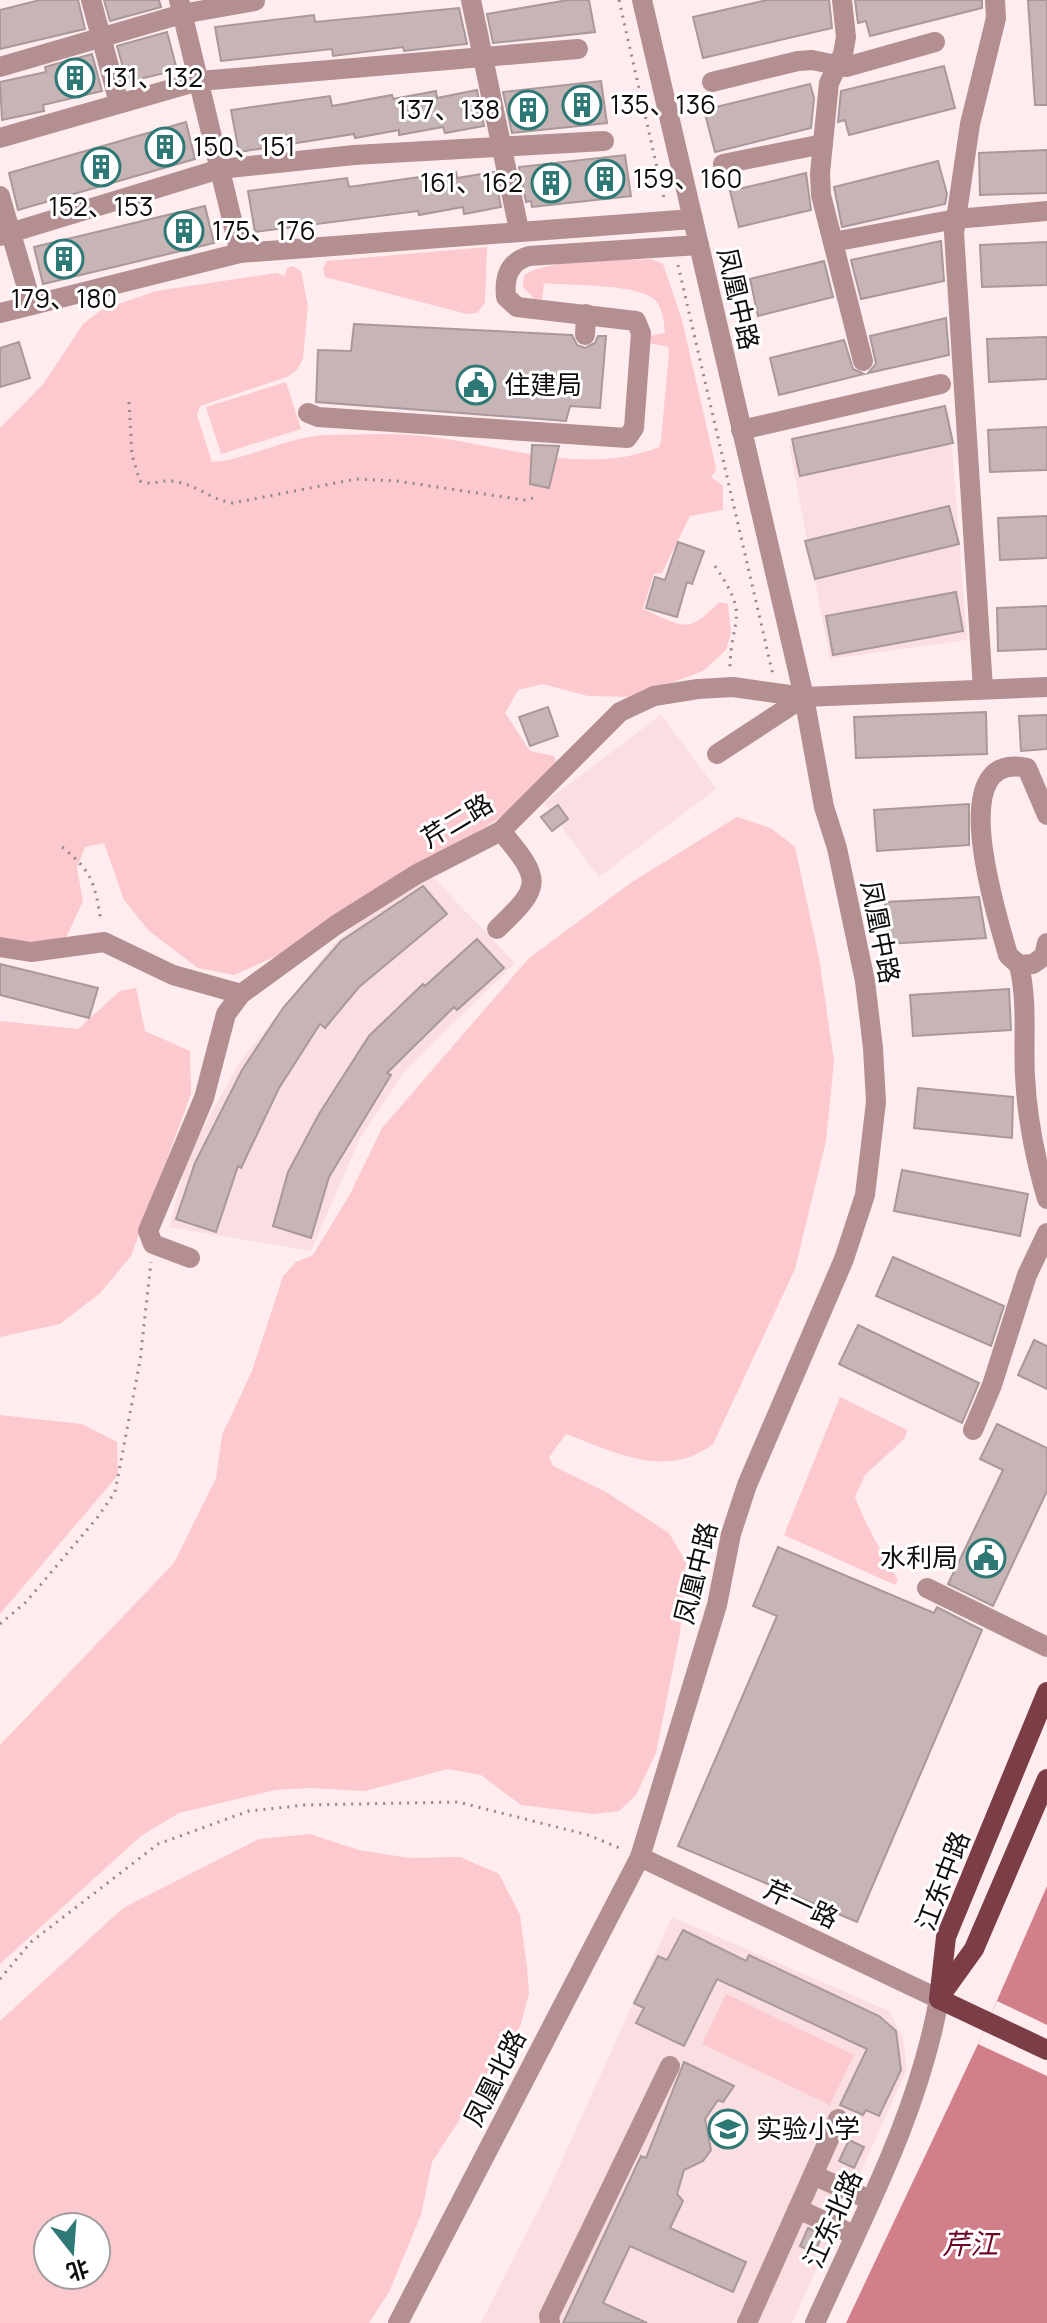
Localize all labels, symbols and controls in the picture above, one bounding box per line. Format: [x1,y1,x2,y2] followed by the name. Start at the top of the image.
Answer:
[54,57,96,99] building icon: 131、132
[103,59,203,95] place label: 131、132
[561,84,603,126] building icon: 135、136
[610,86,716,122] place label: 135、136
[507,89,549,131] building icon: 137、138
[397,91,500,127] place label: 137、138
[144,126,186,168] building icon: 150、151
[193,128,295,164] place label: 150、151
[80,146,122,188] building icon: 152、153
[584,158,626,200] building icon: 159、160
[633,160,742,196] place label: 159、160
[530,162,572,204] building icon: 161、162
[420,164,523,200] place label: 161、162
[49,188,153,224] place label: 152、153
[163,210,205,252] building icon: 175、176
[212,212,316,248] place label: 175、176
[43,238,85,280] building icon: 179、180
[710,244,768,353] street label: 凤凰中路
[11,280,117,316] place label: 179、180
[455,364,497,406] public building icon: 住建局
[504,366,582,402] place label: 住建局
[414,785,499,856] street label: 芹二路
[853,877,909,986] street label: 凤凰中路
[665,1518,725,1628] street label: 凤凰中路
[965,1537,1007,1579] public building icon: 水利局
[880,1539,958,1575] place label: 水利局
[907,1826,978,1936] street label: 江东中路
[758,1870,844,1936] street label: 芹一路
[454,2023,534,2132] street label: 凤凰北路
[707,2108,749,2150] school or university icon: 实验小学
[756,2110,860,2146] place label: 实验小学
[794,2164,870,2273] street label: 江东北路
[32,2211,112,2291] north arrow
[942,2224,1001,2262] water label: 芹江
[63,2253,93,2288] text: 北

